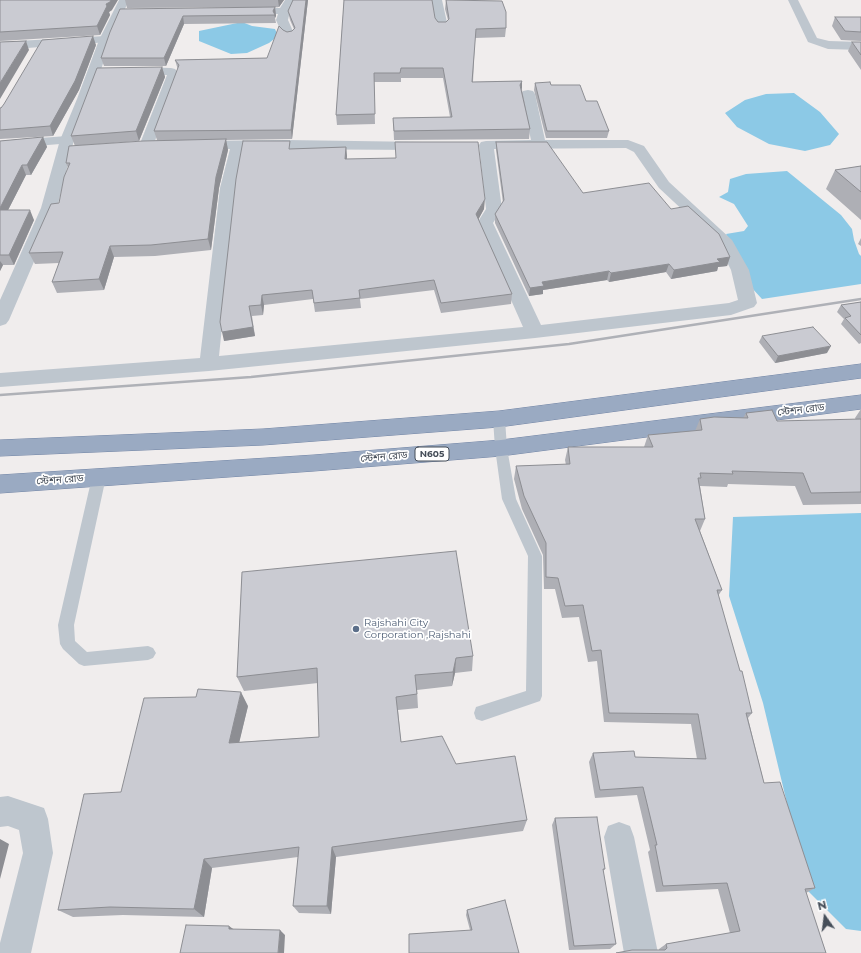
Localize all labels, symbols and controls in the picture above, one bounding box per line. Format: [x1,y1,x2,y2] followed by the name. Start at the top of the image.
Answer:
[777,401,825,419] street label: স্টেশন রোড
[415,447,449,461] road number: N605
[360,449,408,465] street label: স্টেশন রোড
[36,472,84,488] street label: স্টেশন রোড
[364,617,471,640] place label: Rajshahi City Corporation ,Rajshahi
[351,624,361,634] marker: Rajshahi City Corporation ,Rajshahi
[805,897,845,937] north arrow
[816,897,828,913] text: N

